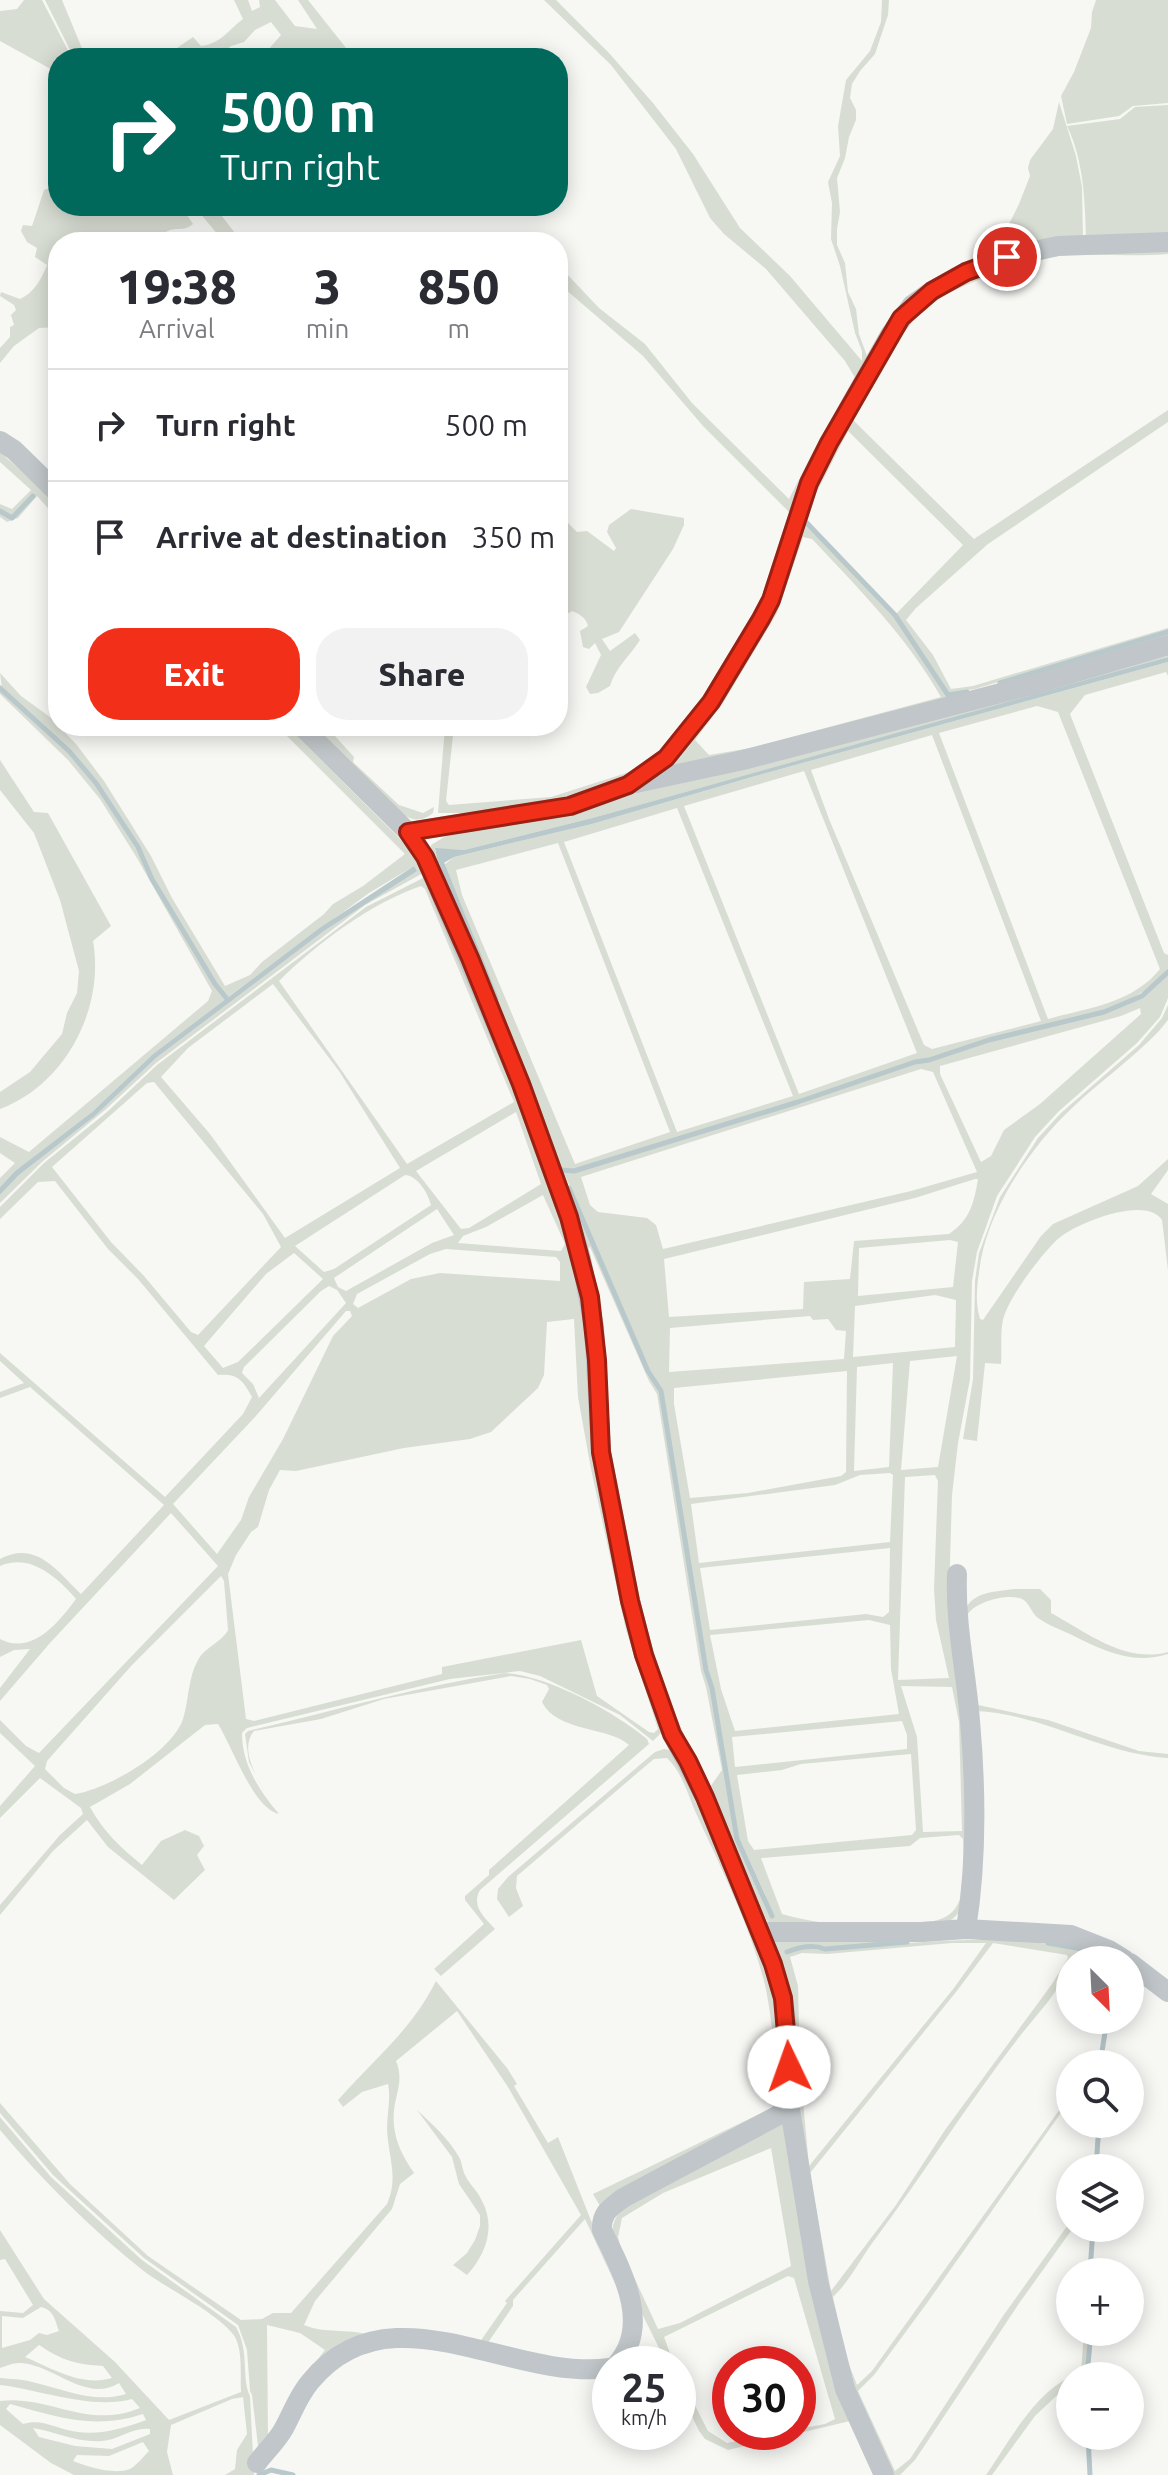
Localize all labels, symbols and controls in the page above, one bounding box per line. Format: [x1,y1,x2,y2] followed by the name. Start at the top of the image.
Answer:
[88,80,192,184] icon: right
[220,80,376,143] text: 500 m
[220,146,380,187] text: Turn right
[973,223,1041,291] pin
[985,235,1029,279] icon: arrive
[117,259,237,313] text: 19:38
[314,259,341,313] text: 3
[418,259,499,313] text: 850
[139,314,215,343] text: Arrival
[306,314,349,343] text: min
[447,314,470,343] text: m
[88,403,132,447] icon: right
[156,408,296,442] text: Turn right
[444,408,528,442] text: 500 m
[88,515,132,559] icon: arrive
[156,520,448,554] text: Arrive at destination
[472,520,555,554] text: 350 m
[88,628,300,720] button: Exit
[316,628,528,720] button: Share
[1056,1946,1144,2034] north arrow
[1056,1946,1144,2450] map controls
[747,2025,831,2109] position arrow
[1056,2050,1144,2138] button: search
[1056,2154,1144,2242] button: layers
[1056,2258,1144,2346] button: +
[712,2346,816,2450] speed limit sign: 30
[1056,2362,1144,2450] button: −
[621,2365,667,2410] text: 25
[621,2406,667,2429] text: km/h

